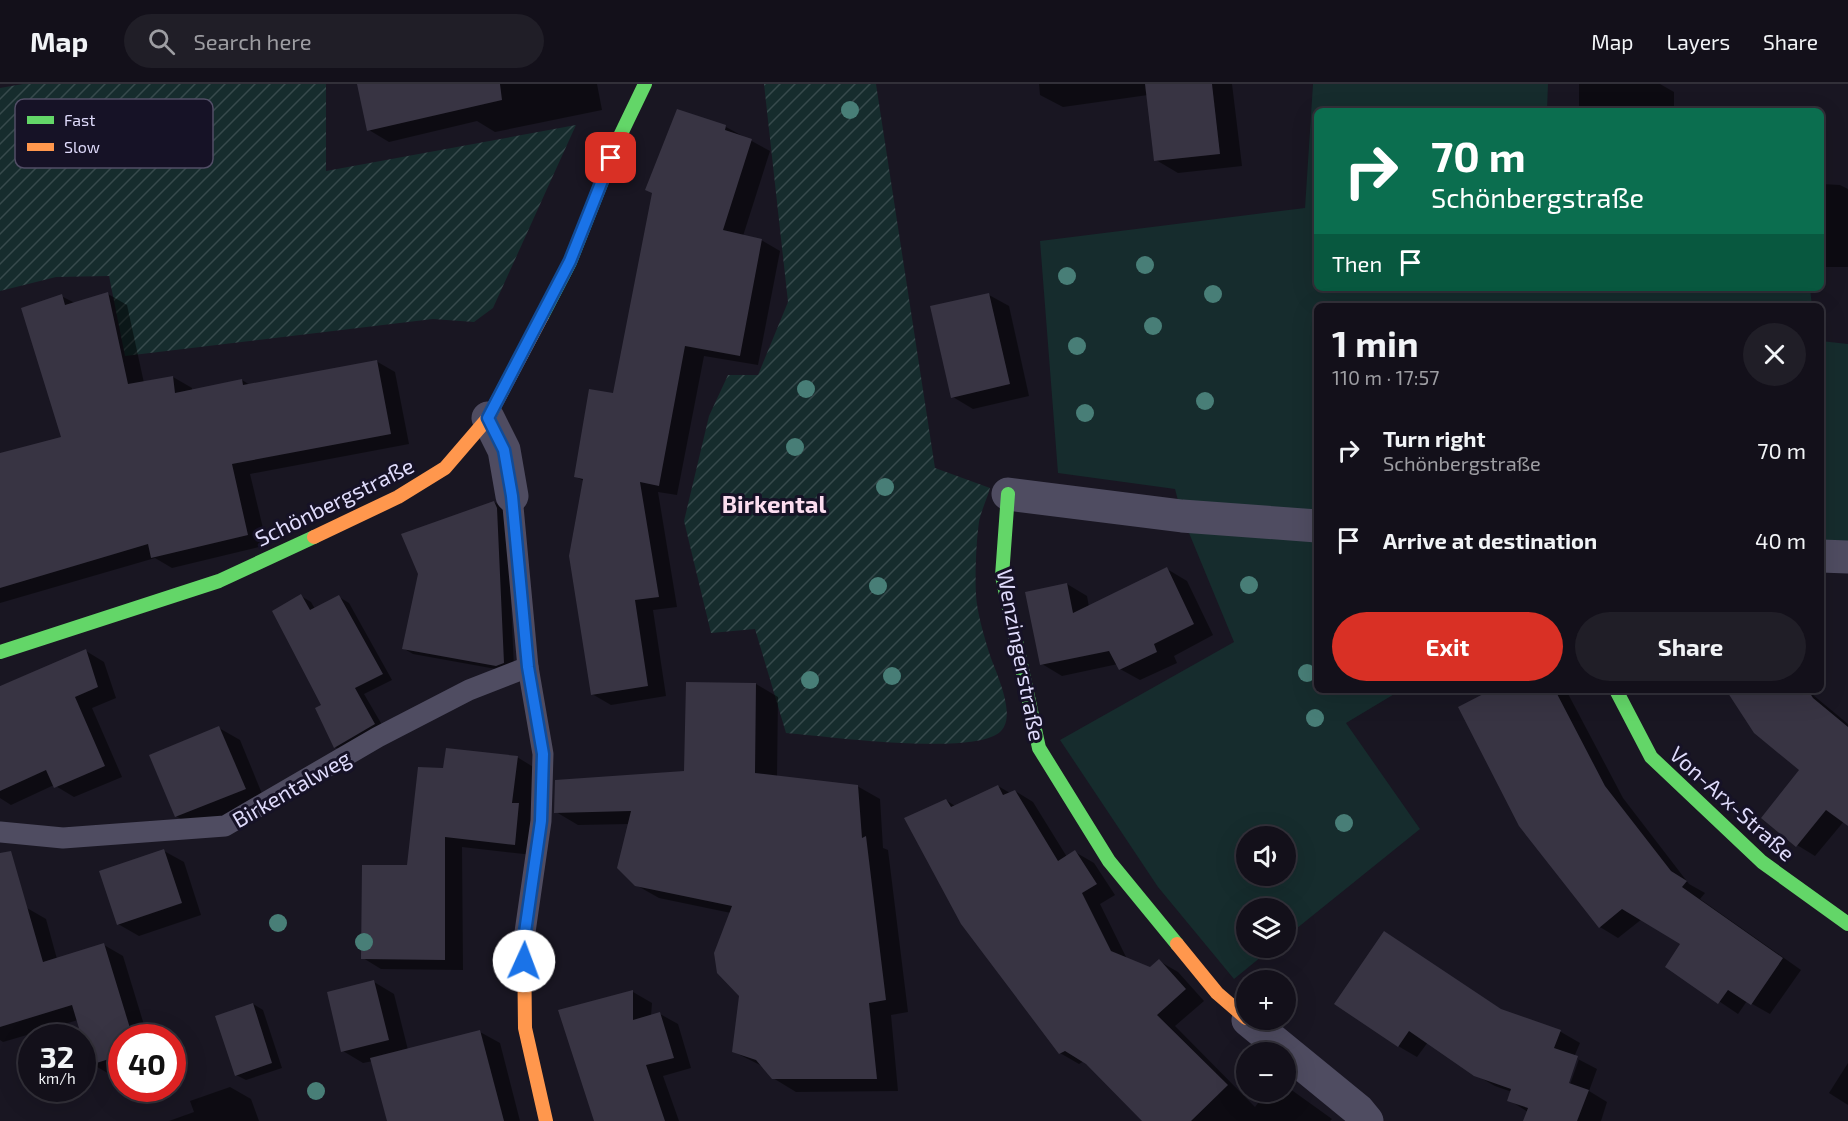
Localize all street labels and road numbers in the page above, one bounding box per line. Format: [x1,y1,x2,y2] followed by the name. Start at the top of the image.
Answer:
[250,451,418,551] street label: Schönbergstraße
[993,567,1051,743] street label: Wenzingerstraße
[1665,740,1801,866] street label: Von-Arx-Straße
[227,744,355,832] street label: Birkentalweg

